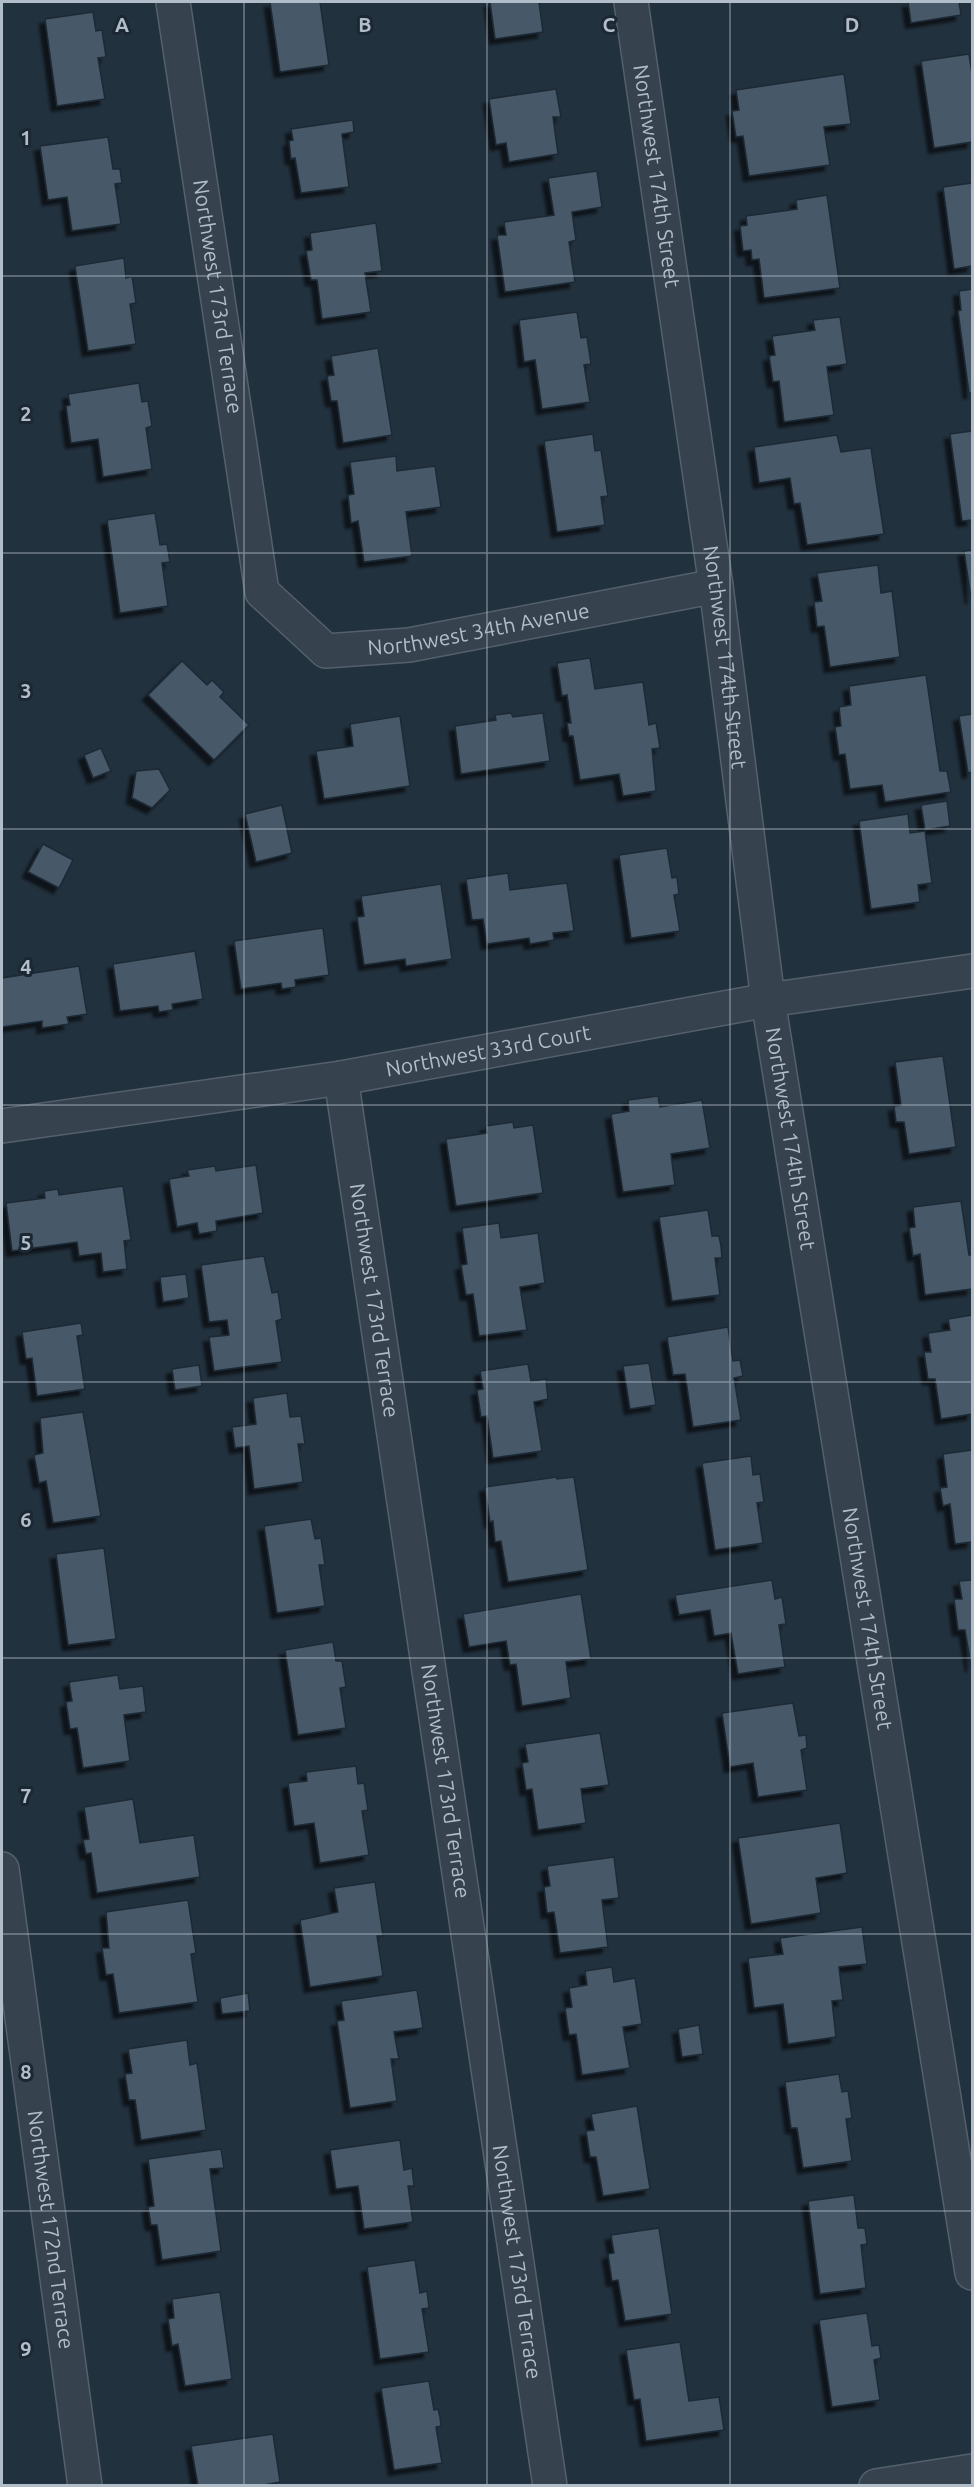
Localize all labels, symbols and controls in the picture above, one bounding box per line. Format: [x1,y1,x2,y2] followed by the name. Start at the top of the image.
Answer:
[115,13,129,36] text: A
[358,13,372,36] text: B
[603,13,616,36] text: C
[845,13,859,36] text: D
[629,63,685,289] street label: Northwest 174th Street
[20,126,32,149] text: 1
[189,178,248,415] street label: Northwest 173rd Terrace
[20,402,32,425] text: 2
[699,544,752,770] street label: Northwest 174th Street
[367,598,591,659] street label: Northwest 34th Avenue
[20,679,32,702] text: 3
[20,955,32,978] text: 4
[384,1020,592,1081] street label: Northwest 33rd Court
[762,1026,821,1252] street label: Northwest 174th Street
[346,1182,404,1419] street label: Northwest 173rd Terrace
[20,1231,32,1254] text: 5
[838,1506,898,1731] street label: Northwest 174th Street
[20,1508,32,1531] text: 6
[417,1662,476,1900] street label: Northwest 173rd Terrace
[20,1784,32,1807] text: 7
[20,2060,32,2083] text: 8
[24,2109,79,2350] street label: Northwest 172nd Terrace
[489,2143,547,2381] street label: Northwest 173rd Terrace
[20,2337,32,2360] text: 9

